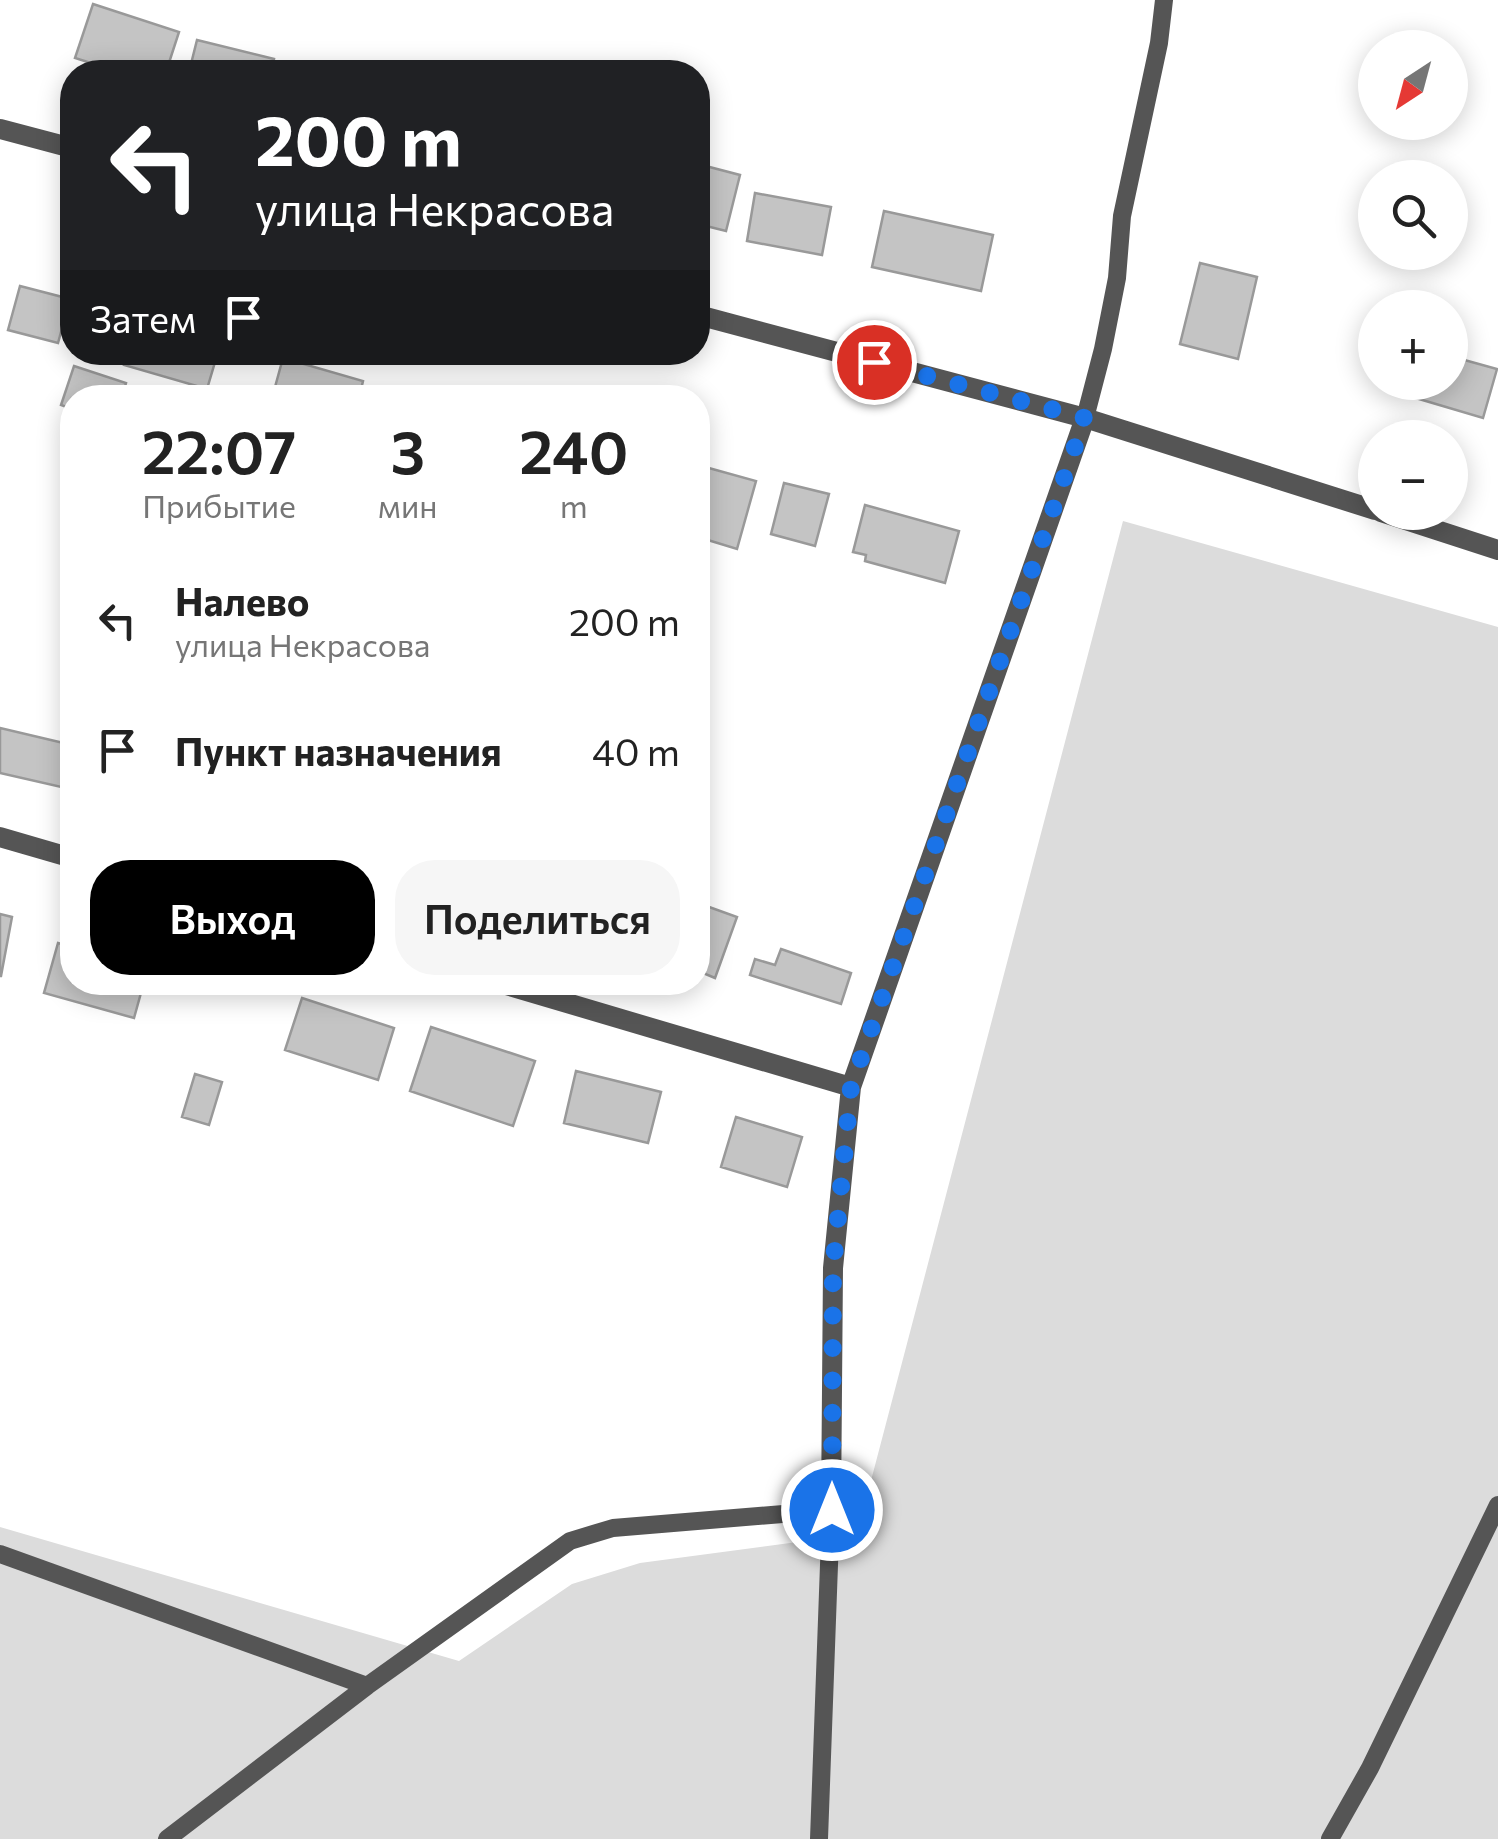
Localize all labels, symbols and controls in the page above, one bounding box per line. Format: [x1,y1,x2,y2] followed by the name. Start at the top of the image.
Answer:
[1358,30,1468,140] north arrow
[1358,30,1468,530] map controls
[255,95,462,180] text: 200 m
[90,100,220,230] icon: left
[1358,160,1468,270] button: search
[255,180,614,235] text: улица Некрасова
[216,290,271,345] icon: arrive
[1358,290,1468,400] button: +
[90,294,196,341] text: Затем
[832,320,917,405] pin
[847,335,902,390] icon: arrive
[142,413,296,486] text: 22:07
[390,413,425,486] text: 3
[519,413,628,486] text: 240
[1358,420,1468,530] button: −
[142,485,296,525] text: Прибытие
[378,485,437,525] text: мин
[560,485,588,525] text: m
[175,577,309,624] text: Налево
[90,593,145,648] icon: left
[569,597,680,644] text: 200 m
[175,624,430,664] text: улица Некрасова
[90,723,145,778] icon: arrive
[175,727,502,774] text: Пункт назначения
[592,727,680,774] text: 40 m
[90,860,375,975] button: Выход
[395,860,680,975] button: Поделиться
[780,1458,884,1562] position arrow

